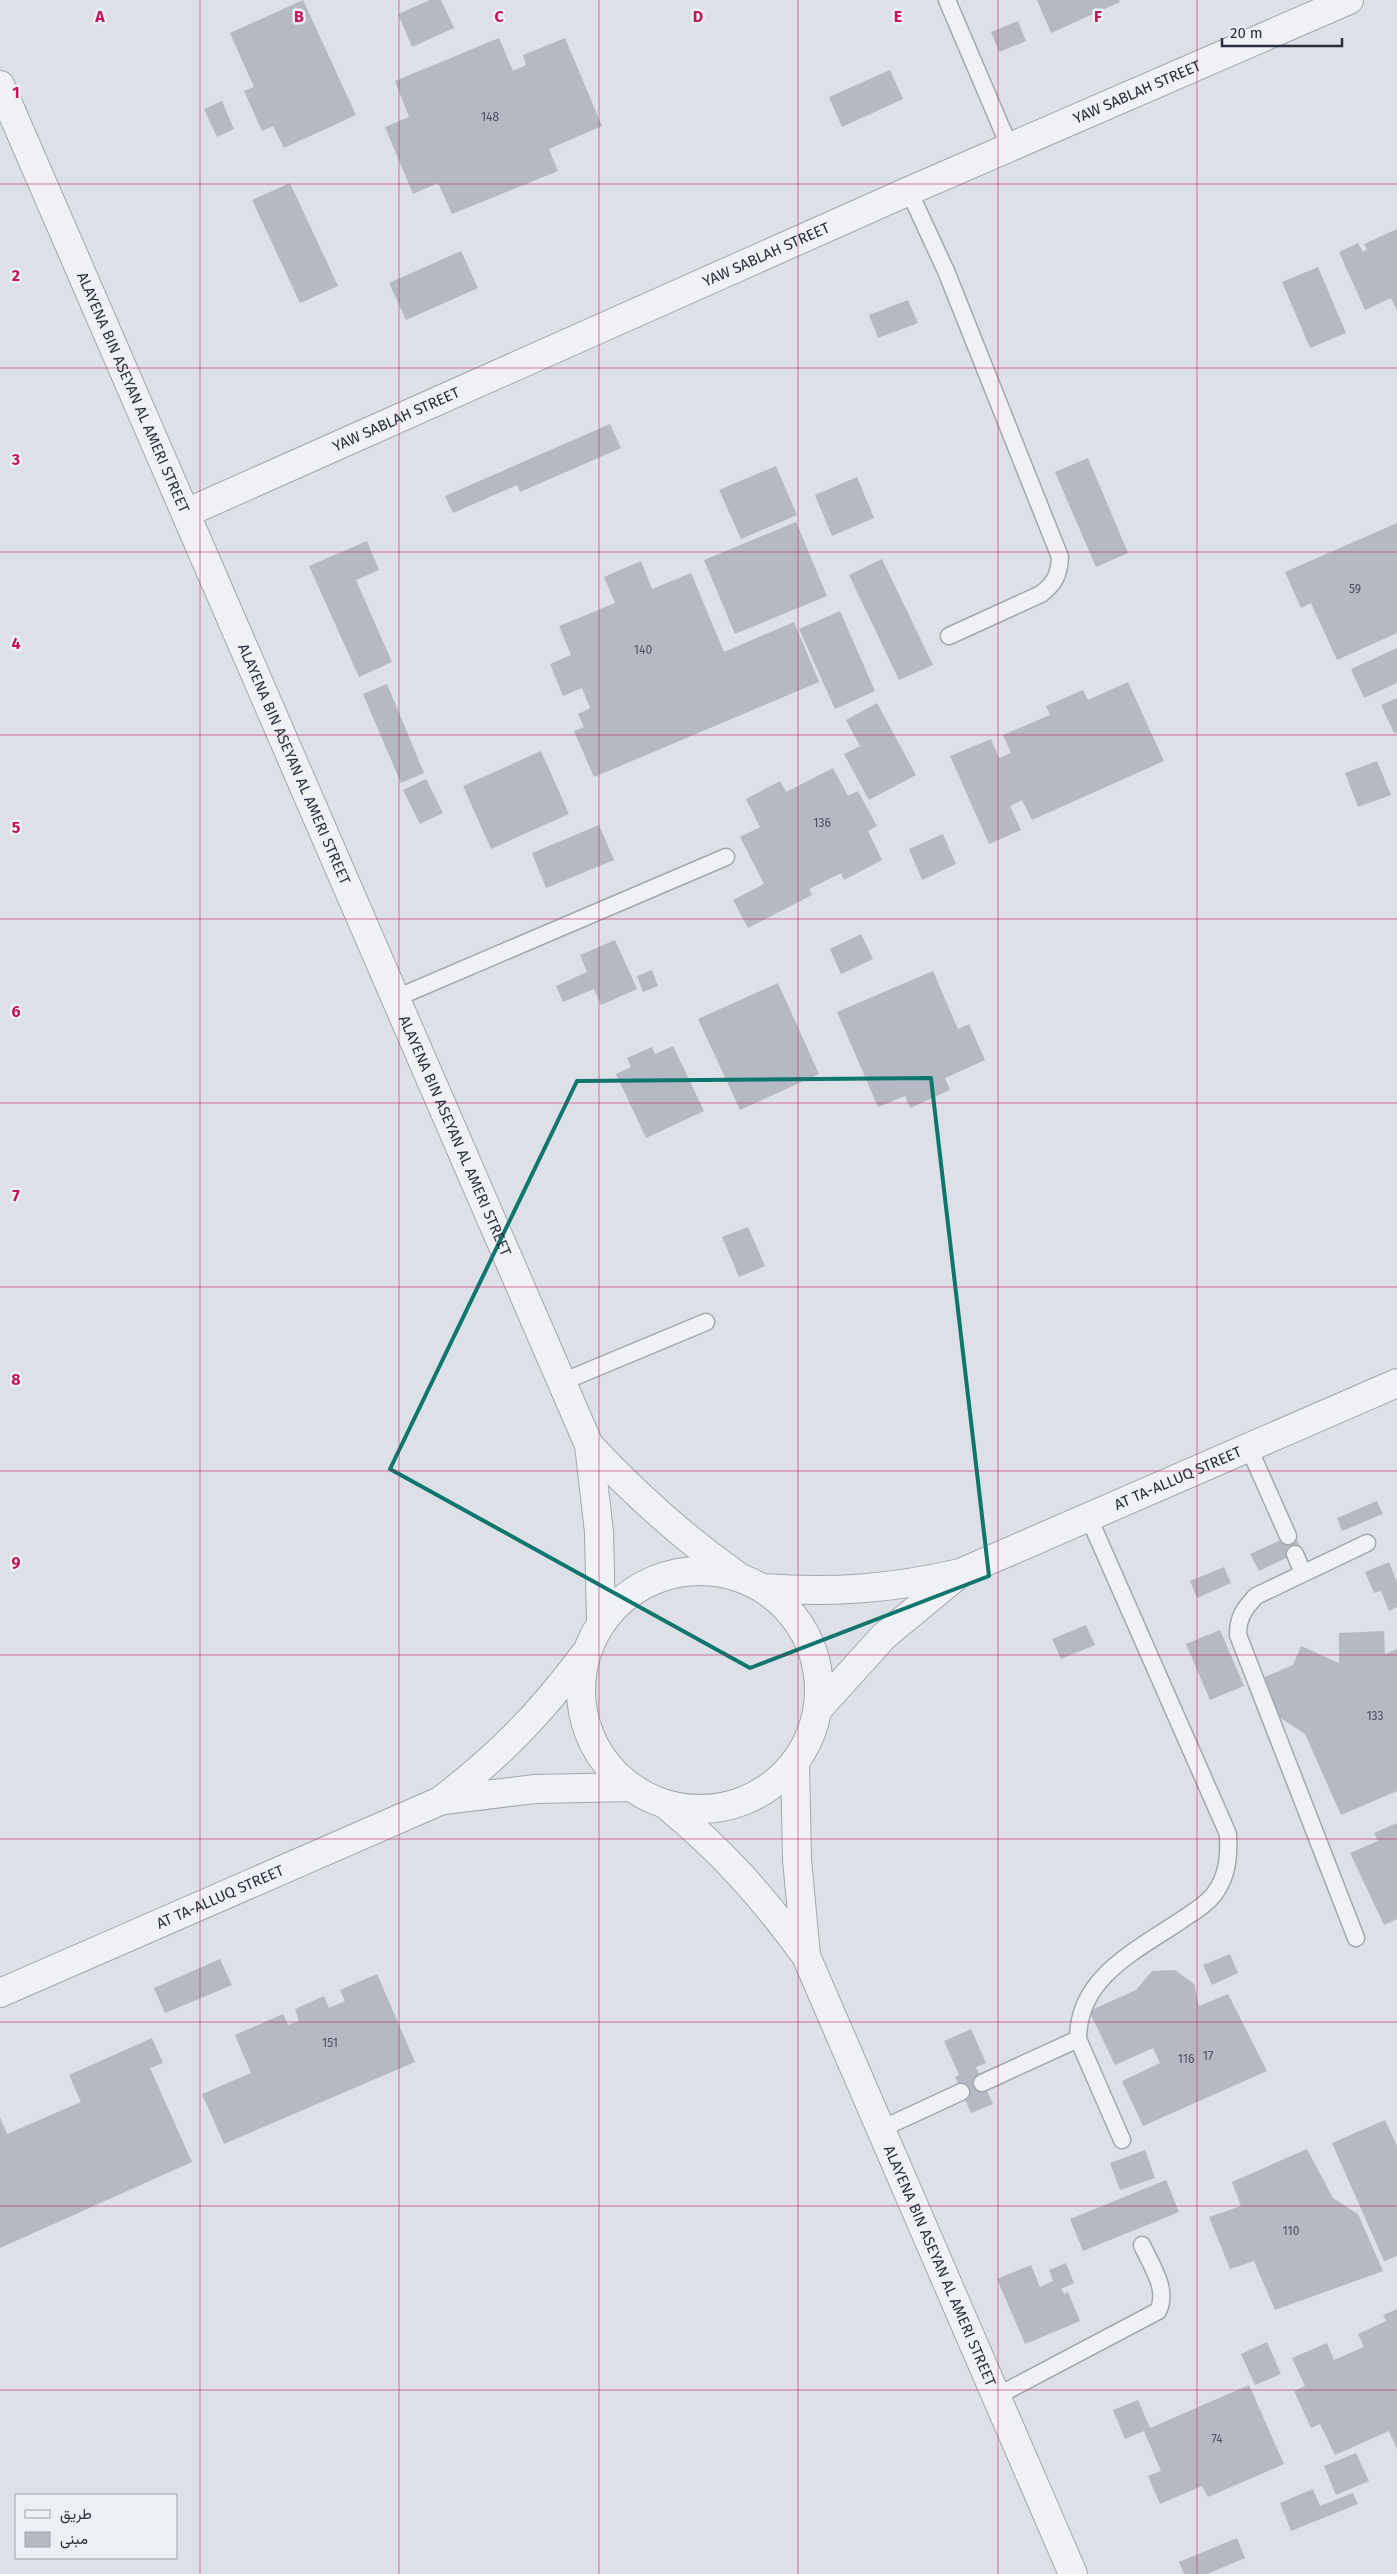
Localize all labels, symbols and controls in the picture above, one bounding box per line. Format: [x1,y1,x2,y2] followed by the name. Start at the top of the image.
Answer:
[94,7,105,26] text: A
[294,7,304,26] text: B
[494,7,504,26] text: C
[693,7,703,26] text: D
[894,7,902,26] text: E
[1094,7,1102,26] text: F
[1222,15,1342,47] scale bar
[1230,24,1263,42] text: 20 m
[1070,56,1204,128] street label: YAW SABLAH STREET
[12,83,20,102] text: 1
[481,110,499,124] house number: 148
[700,218,833,291] street label: YAW SABLAH STREET
[12,266,20,285] text: 2
[73,269,193,516] street label: ALAYENA BIN ASEYAN AL AMERI STREET
[330,383,463,456] street label: YAW SABLAH STREET
[11,450,20,469] text: 3
[1349,582,1361,596] house number: 59
[11,634,21,653] text: 4
[234,641,354,887] street label: ALAYENA BIN ASEYAN AL AMERI STREET
[634,643,652,657] house number: 140
[813,816,831,830] house number: 136
[12,818,21,837] text: 5
[11,1002,21,1021] text: 6
[395,1013,515,1259] street label: ALAYENA BIN ASEYAN AL AMERI STREET
[12,1186,20,1205] text: 7
[11,1370,21,1389] text: 8
[1112,1443,1245,1514] street label: AT TA-ALLUQ STREET
[12,1553,21,1572] text: 9
[1366,1709,1384,1723] house number: 133
[154,1861,287,1933] street label: AT TA-ALLUQ STREET
[322,2036,338,2050] house number: 151
[1203,2049,1213,2063] house number: 17
[1178,2052,1194,2066] house number: 116
[880,2143,1000,2389] street label: ALAYENA BIN ASEYAN AL AMERI STREET
[1283,2224,1300,2238] house number: 110
[1211,2432,1223,2446] house number: 74
[15,2494,178,2559] legend
[60,2505,92,2524] text: طريق
[60,2530,88,2549] text: مبنى

